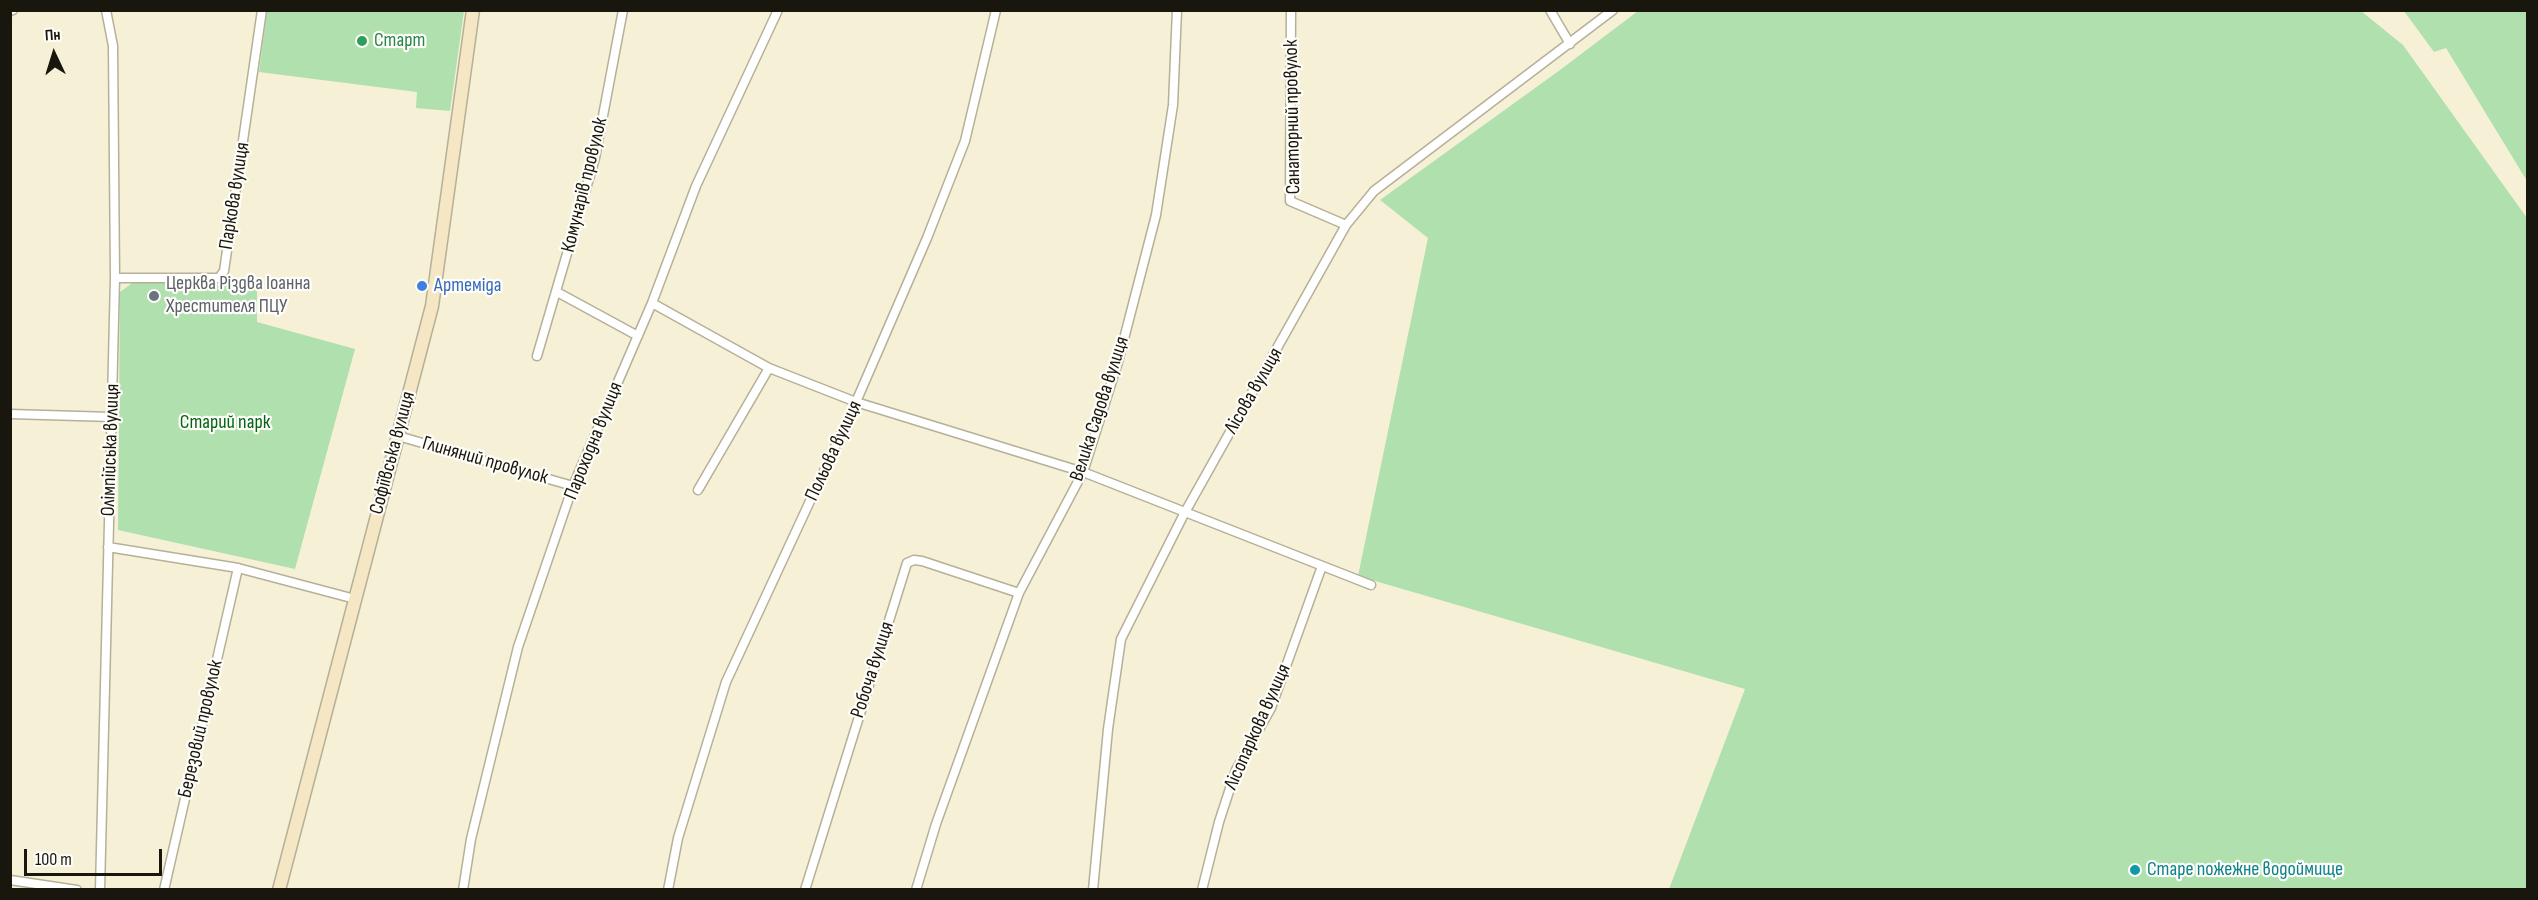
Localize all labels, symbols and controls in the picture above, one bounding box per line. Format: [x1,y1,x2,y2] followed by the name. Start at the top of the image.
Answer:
[24,24,84,84] north arrow
[44,26,61,46] text: Пн
[374,29,425,53] place label: Старт
[355,34,369,48] marker: Старт
[1280,39,1306,195] street label: Санаторний провулок
[557,115,613,255] street label: Комунарів провулок
[215,141,255,251] street label: Паркова вулиця
[166,272,310,319] place label: Церква Різдва Іоанна Хрестителя ПЦУ
[434,274,502,298] place label: Артеміда
[415,279,429,293] marker: Артеміда
[147,289,161,303] marker: Церква Різдва Іоанна Хрестителя ПЦУ
[1065,334,1135,484] street label: Велика Садова вулиця
[1220,344,1288,438] street label: Лісова вулиця
[560,379,628,503] street label: Пароходна вулиця
[97,383,125,517] street label: Олімпійська вулиця
[365,389,421,517] street label: Софіївська вулиця
[800,397,868,505] street label: Польова вулиця
[180,411,270,435] park label: Старий парк
[419,432,551,490] street label: Глиняний провулок
[846,619,900,721] street label: Робоча вулиця
[173,658,229,800] street label: Березовий провулок
[1220,660,1296,794] street label: Лісопаркова вулиця
[27,837,165,875] scale bar
[35,849,72,870] text: 100 m
[2147,858,2343,882] place label: Старе пожежне водоймище
[2128,863,2142,877] marker: Старе пожежне водоймище

